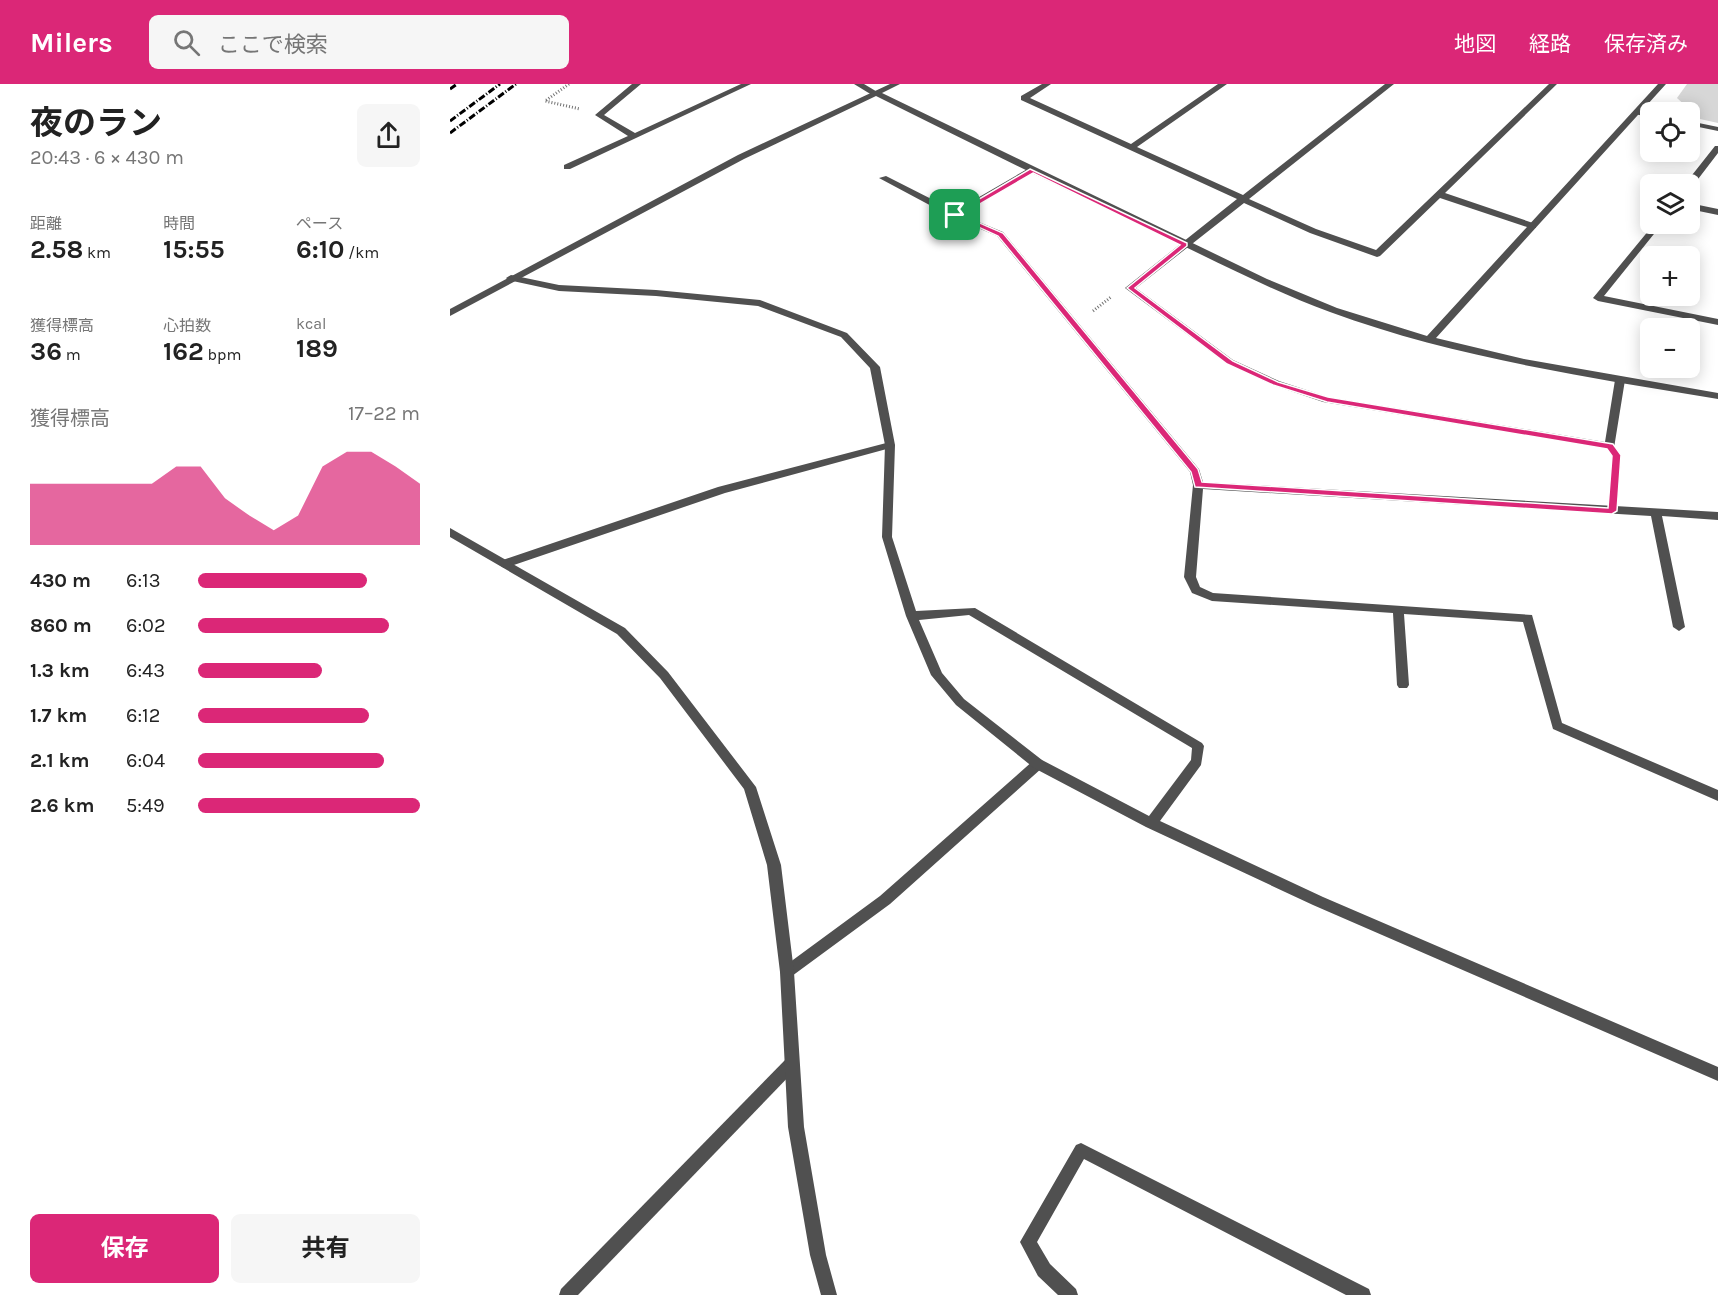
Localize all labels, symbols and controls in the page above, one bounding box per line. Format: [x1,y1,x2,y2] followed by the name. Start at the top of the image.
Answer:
[149,15,569,69] search box
[30,26,113,59] text: Milers
[170,26,203,59] icon: search
[218,32,328,58] text: ここで検索
[1454,32,1496,56] text: 地図
[1529,32,1571,56] text: 経路
[1604,32,1688,56] text: 保存済み
[1640,102,1700,378] map controls
[1640,102,1700,162] button: locate
[30,104,162,142] text: 夜のラン
[357,104,420,167] button: share
[30,146,184,169] text: 20:43 · 6 × 430 m
[1640,174,1700,234] button: layers
[929,189,980,240] pin
[938,198,971,231] icon: arrive
[30,214,62,233] text: 距離
[163,214,195,233] text: 時間
[296,214,343,233] text: ペース
[30,234,83,265] text: 2.58
[163,234,225,265] text: 15:55
[296,234,345,265] text: 6:10
[83,243,111,262] text: km
[345,243,379,262] text: /km
[1640,246,1700,306] button: +
[296,314,327,333] text: kcal
[30,316,94,335] text: 獲得標高
[163,316,211,335] text: 心拍数
[1640,318,1700,378] button: −
[296,333,338,364] text: 189
[30,336,62,367] text: 36
[163,336,204,367] text: 162
[62,345,81,364] text: m
[204,345,241,364] text: bpm
[348,402,420,425] text: 17–22 m
[30,407,110,430] text: 獲得標高
[30,569,91,592] text: 430 m
[126,569,160,592] text: 6:13
[30,614,92,637] text: 860 m
[126,614,166,637] text: 6:02
[30,659,90,682] text: 1.3 km
[126,659,165,682] text: 6:43
[30,704,87,727] text: 1.7 km
[126,704,160,727] text: 6:12
[30,749,89,772] text: 2.1 km
[126,749,165,772] text: 6:04
[30,794,94,817] text: 2.6 km
[126,794,165,817] text: 5:49
[30,1214,219,1283] button: 保存
[231,1214,420,1283] button: 共有

